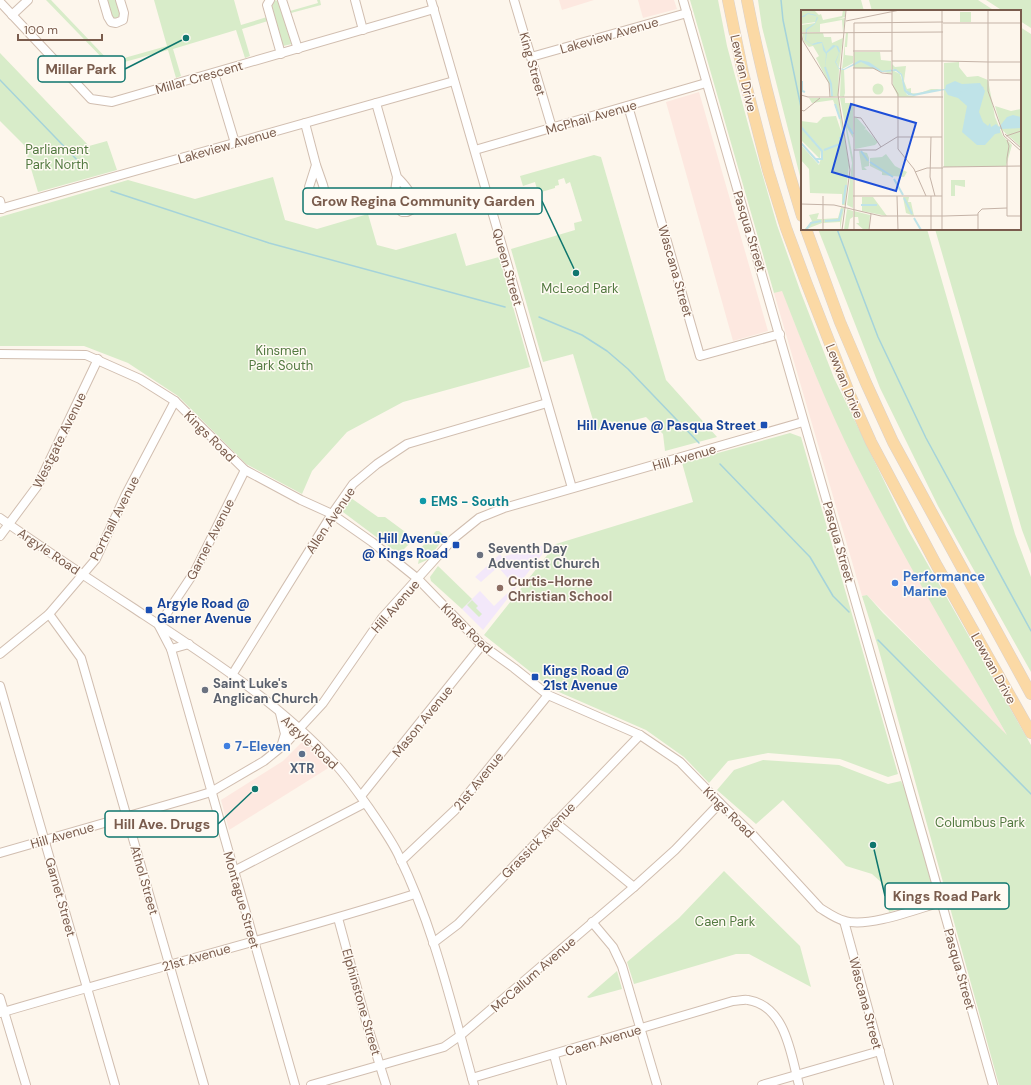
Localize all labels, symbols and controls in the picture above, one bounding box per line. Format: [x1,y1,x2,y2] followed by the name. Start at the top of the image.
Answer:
[801,10,1021,230] inset map
[558,13,660,58] street label: Lakeview Avenue
[18,16,102,42] scale bar
[24,22,58,38] text: 100 m
[515,30,550,98] street label: King Street
[726,33,761,113] street label: Lewvan Drive
[38,56,125,82] callout: Millar Park
[153,57,245,98] street label: Millar Crescent
[45,60,117,78] text: Millar Park
[544,96,639,139] street label: McPhail Avenue
[176,123,278,168] street label: Lakeview Avenue
[25,141,89,173] park label: Parliament Park North
[303,188,542,214] callout: Grow Regina Community Garden
[729,189,770,274] street label: Pasqua Street
[311,192,535,210] text: Grow Regina Community Garden
[654,223,697,319] street label: Wascana Street
[488,226,527,308] street label: Queen Street
[541,280,619,297] park label: McLeod Park
[822,341,867,421] street label: Lewvan Drive
[249,342,313,374] park label: Kinsmen Park South
[29,389,90,491] street label: Westgate Avenue
[180,407,239,466] street label: Kings Road
[577,417,756,434] place label: Hill Avenue @ Pasqua Street
[759,420,769,430] marker: Hill Avenue @ Pasqua Street
[650,440,718,475] street label: Hill Avenue
[86,473,143,563] street label: Portnall Avenue
[302,484,359,557] street label: Allen Avenue
[431,493,509,510] place label: EMS - South
[183,496,238,583] street label: Garner Avenue
[418,496,428,506] marker: EMS - South
[819,500,858,585] street label: Pasqua Street
[14,524,83,579] street label: Argyle Road
[362,530,448,562] place label: Hill Avenue @ Kings Road
[451,540,461,550] marker: Hill Avenue @ Kings Road
[488,540,600,572] place label: Seventh Day Adventist Church
[475,550,485,560] marker: Seventh Day Adventist Church
[903,568,985,600] place label: Performance Marine
[508,573,612,605] place label: Curtis-Horne Christian School
[368,576,423,637] street label: Hill Avenue
[890,578,900,588] marker: Performance Marine
[495,583,505,593] marker: Curtis-Horne Christian School
[157,595,252,627] place label: Argyle Road @ Garner Avenue
[437,599,496,657] street label: Kings Road
[144,605,154,615] marker: Argyle Road @ Garner Avenue
[967,630,1020,707] street label: Lewvan Drive
[543,662,629,694] place label: Kings Road @ 21st Avenue
[530,672,540,682] marker: Kings Road @ 21st Avenue
[213,675,318,707] place label: Saint Luke's Anglican Church
[388,682,456,761] street label: Mason Avenue
[200,685,210,695] marker: Saint Luke's Anglican Church
[278,712,342,773] street label: Argyle Road
[235,738,291,755] place label: 7-Eleven
[222,741,232,751] marker: 7-Eleven
[297,749,307,759] marker: XTR
[450,749,507,814] street label: 21st Avenue
[290,760,314,777] place label: XTR
[699,783,758,842] street label: Kings Road
[498,799,579,882] street label: Grassick Avenue
[105,811,218,837] callout: Hill Ave. Drugs
[935,814,1026,831] park label: Columbus Park
[114,815,210,833] text: Hill Ave. Drugs
[28,818,96,853] street label: Hill Avenue
[126,843,163,917] street label: Athol Street
[219,849,264,951] street label: Montague Street
[41,855,80,939] street label: Garnet Street
[885,883,1009,909] callout: Kings Road Park
[893,887,1001,905] text: Kings Road Park
[695,913,756,930] park label: Caen Park
[940,927,979,1012] street label: Pasqua Street
[487,933,579,1016] street label: McCallum Avenue
[160,940,232,975] street label: 21st Avenue
[338,947,385,1058] street label: Elphinstone Street
[845,955,886,1051] street label: Wascana Street
[563,1021,643,1060] street label: Caen Avenue

